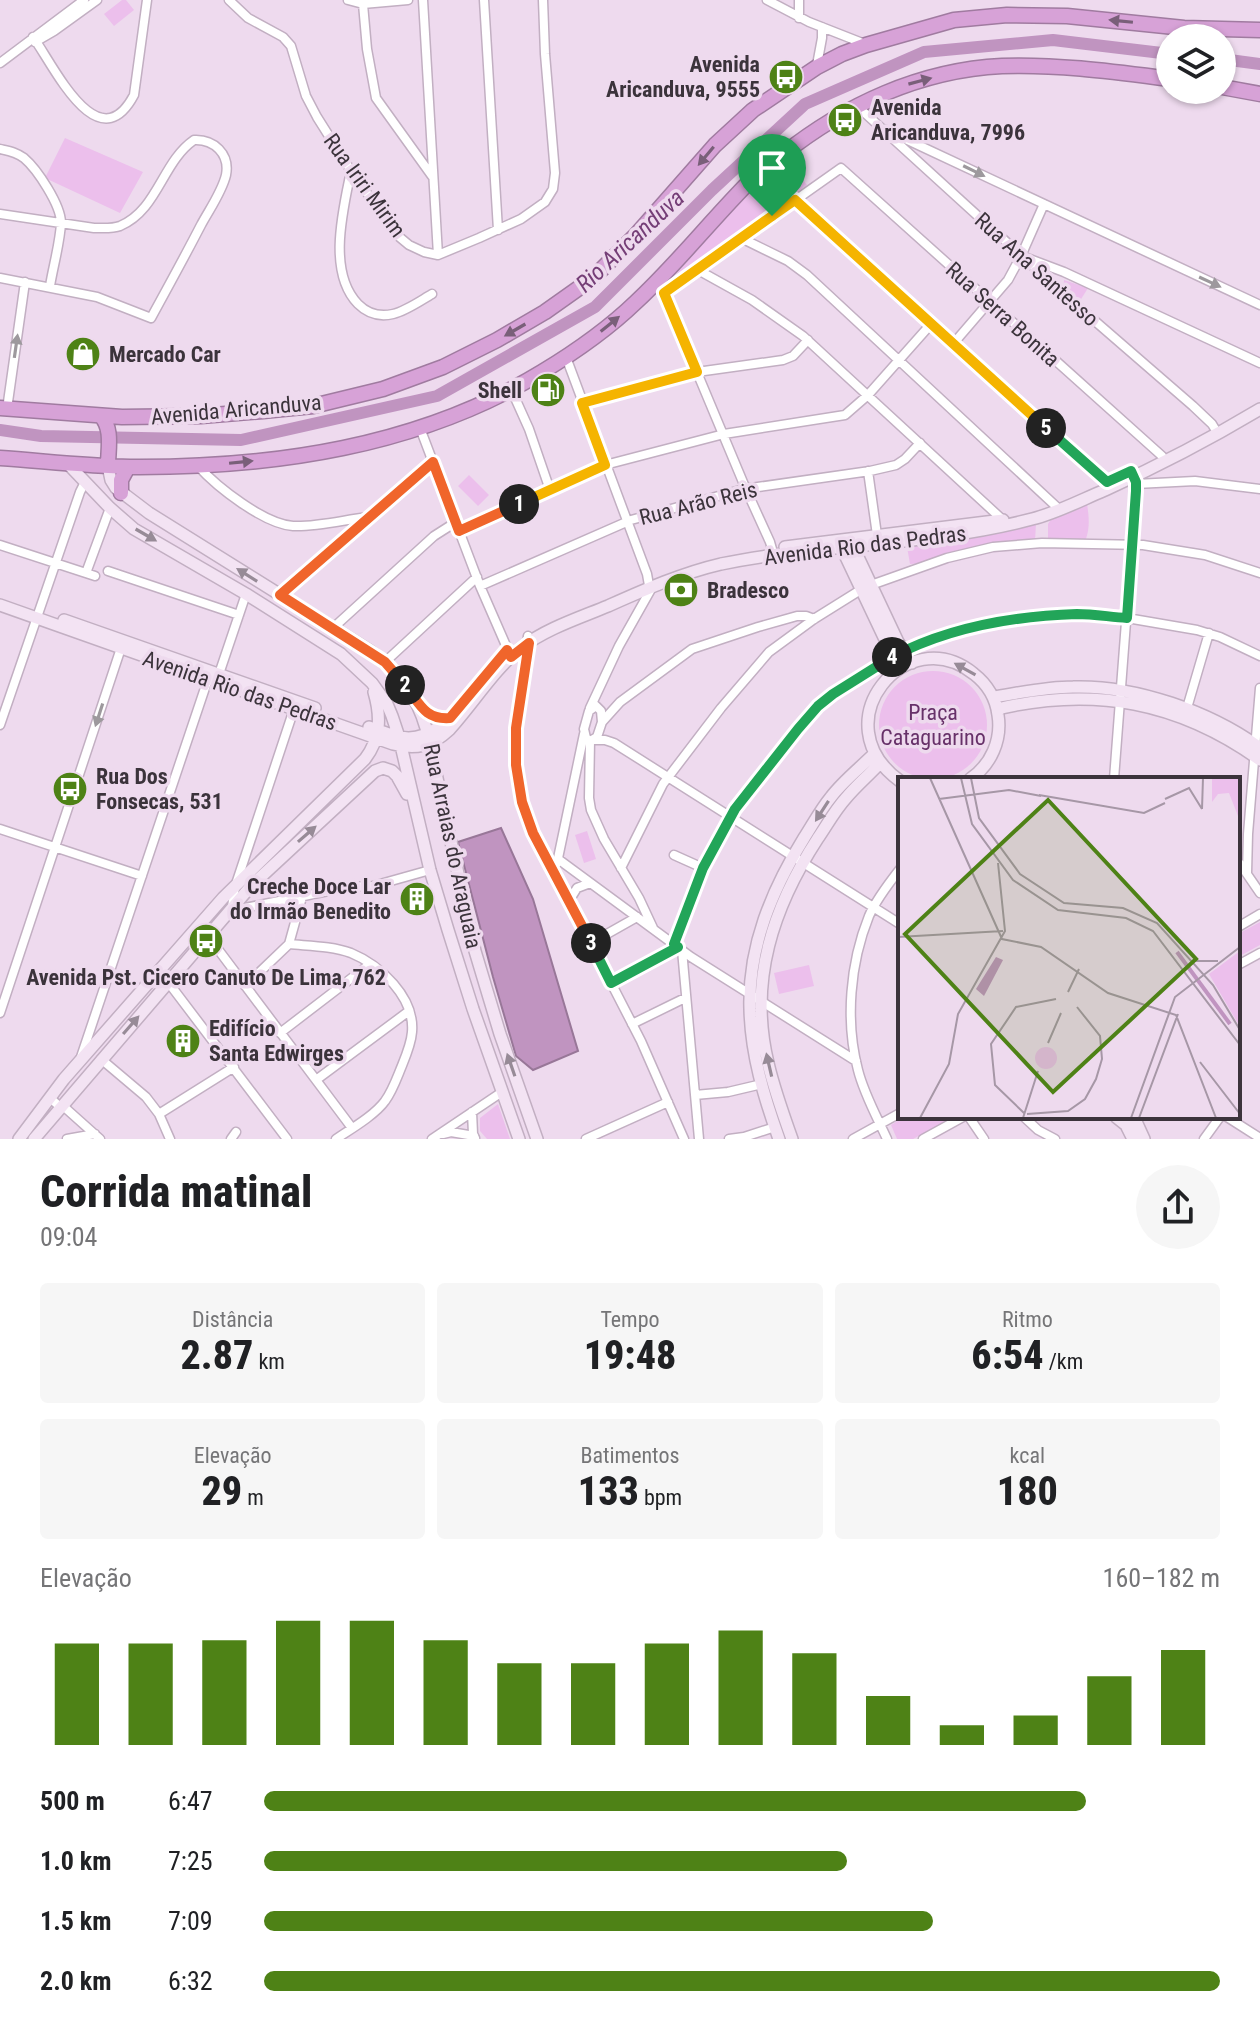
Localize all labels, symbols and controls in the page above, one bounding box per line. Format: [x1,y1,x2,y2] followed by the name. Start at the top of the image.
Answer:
[1108,14,1133,27] one-way arrow
[1156,24,1236,104] map controls
[1156,24,1236,104] button: layers
[606,52,760,102] place label: Avenida Aricanduva, 9555
[767,58,805,96] bus stop icon: Avenida Aricanduva, 9555
[908,75,933,87] one-way arrow
[871,95,1025,145] place label: Avenida Aricanduva, 7996
[826,101,864,139] bus stop icon: Avenida Aricanduva, 7996
[319,129,411,242] street label: Rua Iriri Mirim
[738,134,806,216] pin
[698,146,715,166] one-way arrow
[750,146,794,190] icon: arrive
[963,164,986,178] one-way arrow
[570,184,690,298] water label: Rio Aricanduva
[970,207,1104,331] street label: Rua Ana Santesso
[941,257,1065,372] street label: Rua Serra Bonita
[1198,275,1221,288] one-way arrow
[600,316,620,333] one-way arrow
[504,323,526,337] one-way arrow
[10,333,23,358] one-way arrow
[64,335,102,373] shop icon: Mercado Car
[109,342,221,367] place label: Mercado Car
[529,371,567,409] fuel station icon: Shell
[478,378,522,403] place label: Shell
[150,390,322,429] street label: Avenida Aricanduva
[1026,408,1066,448] pin: 5
[1040,415,1052,440] text: 5
[229,455,254,468] one-way arrow
[637,477,760,530] street label: Rua Arão Reis
[499,484,539,524] pin: 1
[513,491,525,516] text: 1
[763,521,968,570] street label: Avenida Rio das Pedras
[135,528,157,542] one-way arrow
[236,568,258,582] one-way arrow
[662,571,700,609] bank icon: Bradesco
[707,578,789,603] place label: Bradesco
[872,637,912,677] pin: 4
[886,644,898,669] text: 4
[140,646,340,735] street label: Avenida Rio das Pedras
[953,662,976,675] one-way arrow
[385,665,425,705] pin: 2
[399,672,411,697] text: 2
[880,700,986,750] park label: Praça Cataguarino
[93,703,105,727] one-way arrow
[419,741,486,951] street label: Rua Arraias do Araguaia
[96,764,223,814] place label: Rua Dos Fonsecas, 531
[51,770,89,808] bus stop icon: Rua Dos Fonsecas, 531
[898,777,1240,1119] inset map
[815,800,829,822] one-way arrow
[297,826,317,843] one-way arrow
[230,874,391,924] place label: Creche Doce Lar do Irmão Benedito
[398,880,436,918] building icon: Creche Doce Lar do Irmão Benedito
[187,922,225,960] bus stop icon: Avenida Pst. Cicero Canuto De Lima, 762
[571,923,611,963] pin: 3
[585,930,597,955] text: 3
[26,965,386,990] place label: Avenida Pst. Cicero Canuto De Lima, 762
[122,1015,139,1035] one-way arrow
[209,1016,344,1066] place label: Edifício Santa Edwirges
[164,1022,202,1060] building icon: Edifício Santa Edwirges
[762,1052,774,1077] one-way arrow
[504,1053,516,1077] one-way arrow
[1136,1165,1220,1249] button: share
[40,1166,312,1218] text: Corrida matinal
[40,1222,97,1252] text: 09:04
[192,1307,273,1332] text: Distância
[600,1307,660,1332] text: Tempo
[1002,1307,1053,1332] text: Ritmo
[180,1332,253,1379] text: 2.87
[584,1332,676,1379] text: 19:48
[971,1332,1044,1379] text: 6:54
[253,1349,285,1374] text: km
[1044,1349,1083,1374] text: /km
[194,1443,272,1468] text: Elevação
[580,1443,680,1468] text: Batimentos
[1010,1443,1045,1468] text: kcal
[202,1468,242,1515] text: 29
[578,1468,639,1515] text: 133
[997,1468,1058,1515] text: 180
[242,1485,264,1510] text: m
[639,1485,682,1510] text: bpm
[40,1563,132,1593] text: Elevação
[1103,1563,1220,1593] text: 160–182 m
[40,1786,105,1816] text: 500 m
[168,1786,213,1816] text: 6:47
[40,1846,112,1876] text: 1.0 km
[168,1846,213,1876] text: 7:25
[40,1906,112,1936] text: 1.5 km
[168,1906,213,1936] text: 7:09
[40,1966,112,1996] text: 2.0 km
[168,1966,213,1996] text: 6:32

